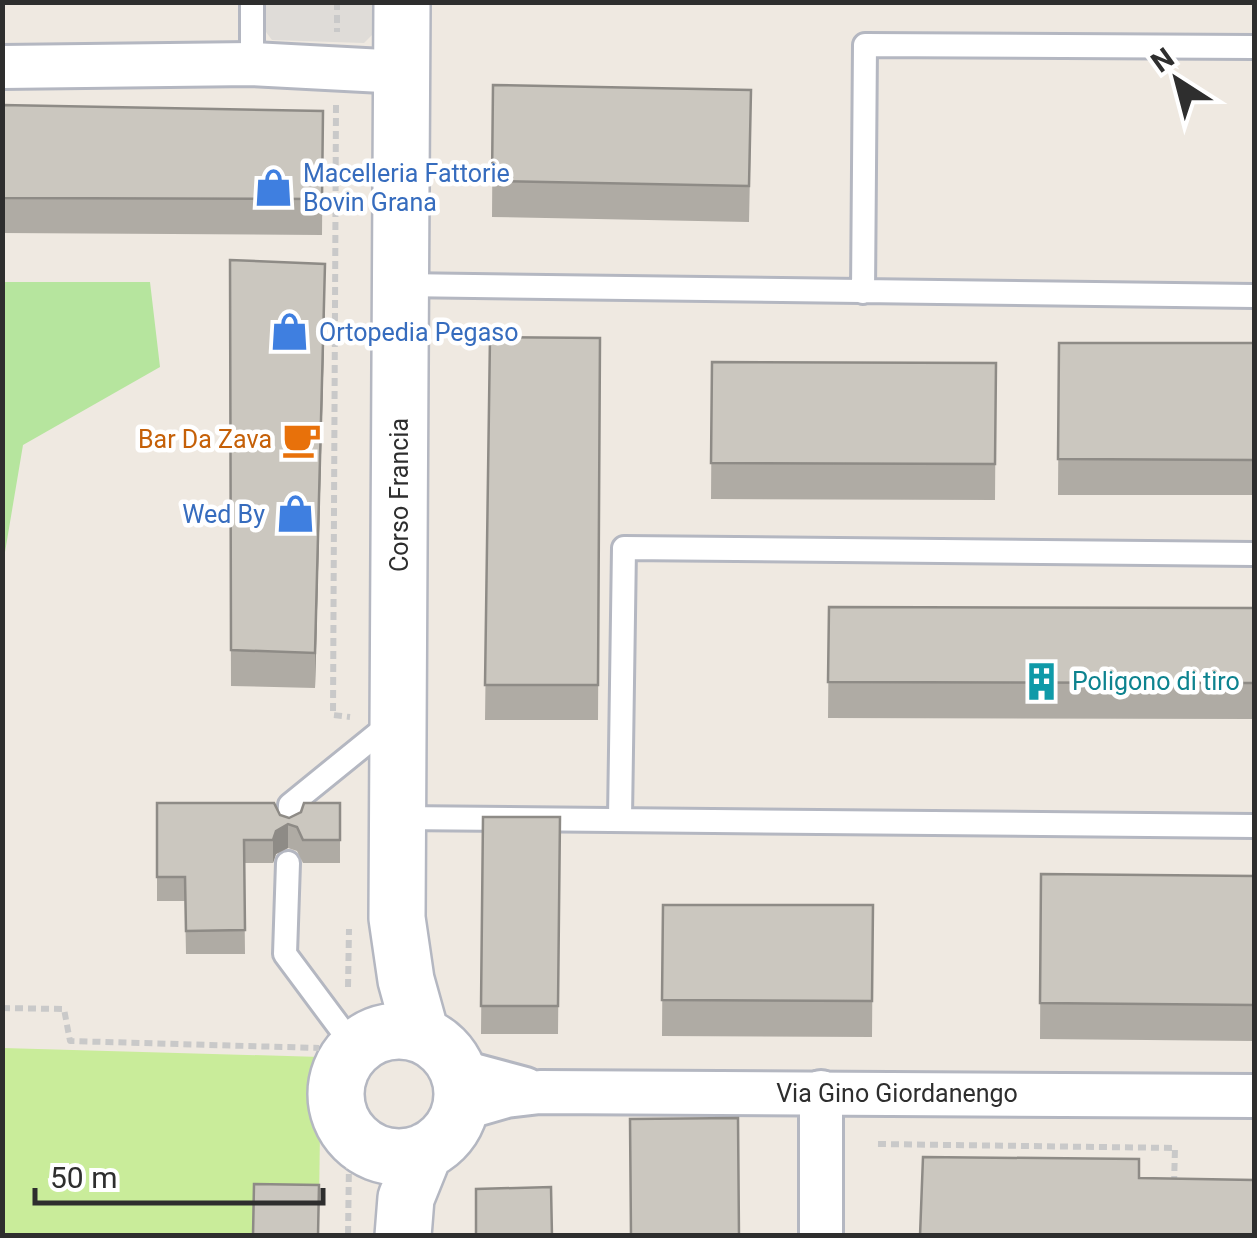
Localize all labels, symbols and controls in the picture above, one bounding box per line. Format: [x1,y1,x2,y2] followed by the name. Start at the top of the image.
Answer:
[1127,30,1227,130] north arrow
[1145,41,1180,79] text: N
[303,159,510,217] place label: Macelleria Fattorie Bovin Grana
[252,166,294,208] shop icon: Macelleria Fattorie Bovin Grana
[268,311,310,353] shop icon: Ortopedia Pegaso
[319,318,518,347] place label: Ortopedia Pegaso
[281,418,323,460] cafe icon: Bar Da Zava
[385,418,414,572] street label: Corso Francia
[138,425,272,454] place label: Bar Da Zava
[274,493,316,535] shop icon: Wed By
[182,500,265,529] place label: Wed By
[1021,660,1063,702] building icon: Poligono di tiro
[1072,667,1240,696] place label: Poligono di tiro
[776,1079,1018,1108] street label: Via Gino Giordanengo
[35,1143,322,1205] scale bar
[50,1160,117,1195] text: 50 m

